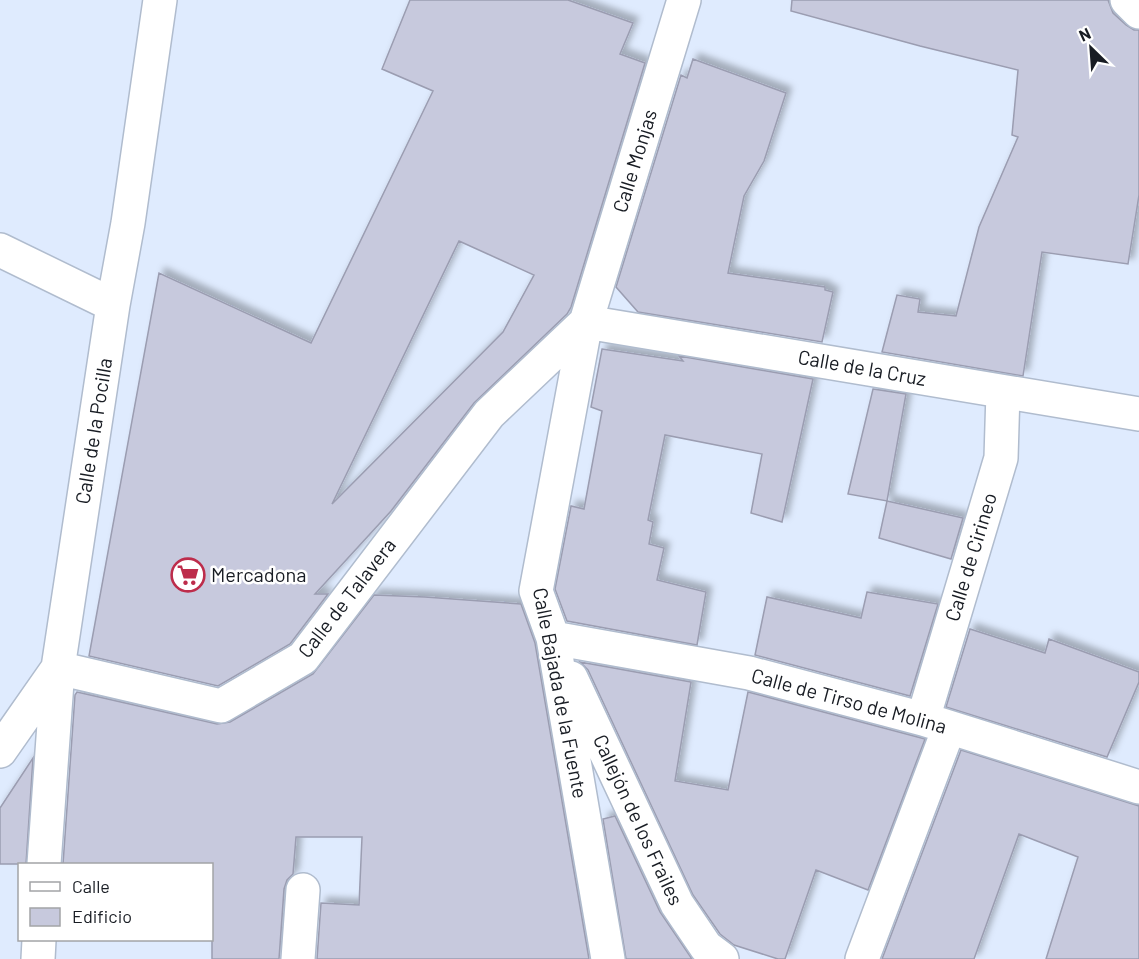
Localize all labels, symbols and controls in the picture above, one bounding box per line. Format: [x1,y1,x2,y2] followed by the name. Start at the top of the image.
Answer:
[1061,18,1121,78] north arrow
[1076,23,1093,45] text: N
[607,106,661,215] street label: Calle Monjas
[796,344,928,390] street label: Calle de la Cruz
[70,356,116,506] street label: Calle de la Pocilla
[939,489,1001,624] street label: Calle de Cirineo
[292,533,400,662] street label: Calle de Talavera
[170,557,206,593] supermarket icon: Mercadona
[211,562,307,586] place label: Mercadona
[529,585,593,800] street label: Calle Bajada de la Fuente
[749,662,949,738] street label: Calle de Tirso de Molina
[589,730,689,909] street label: Callejón de los Frailes
[18,863,213,941] legend
[72,875,110,897] text: Calle
[72,905,132,927] text: Edificio

